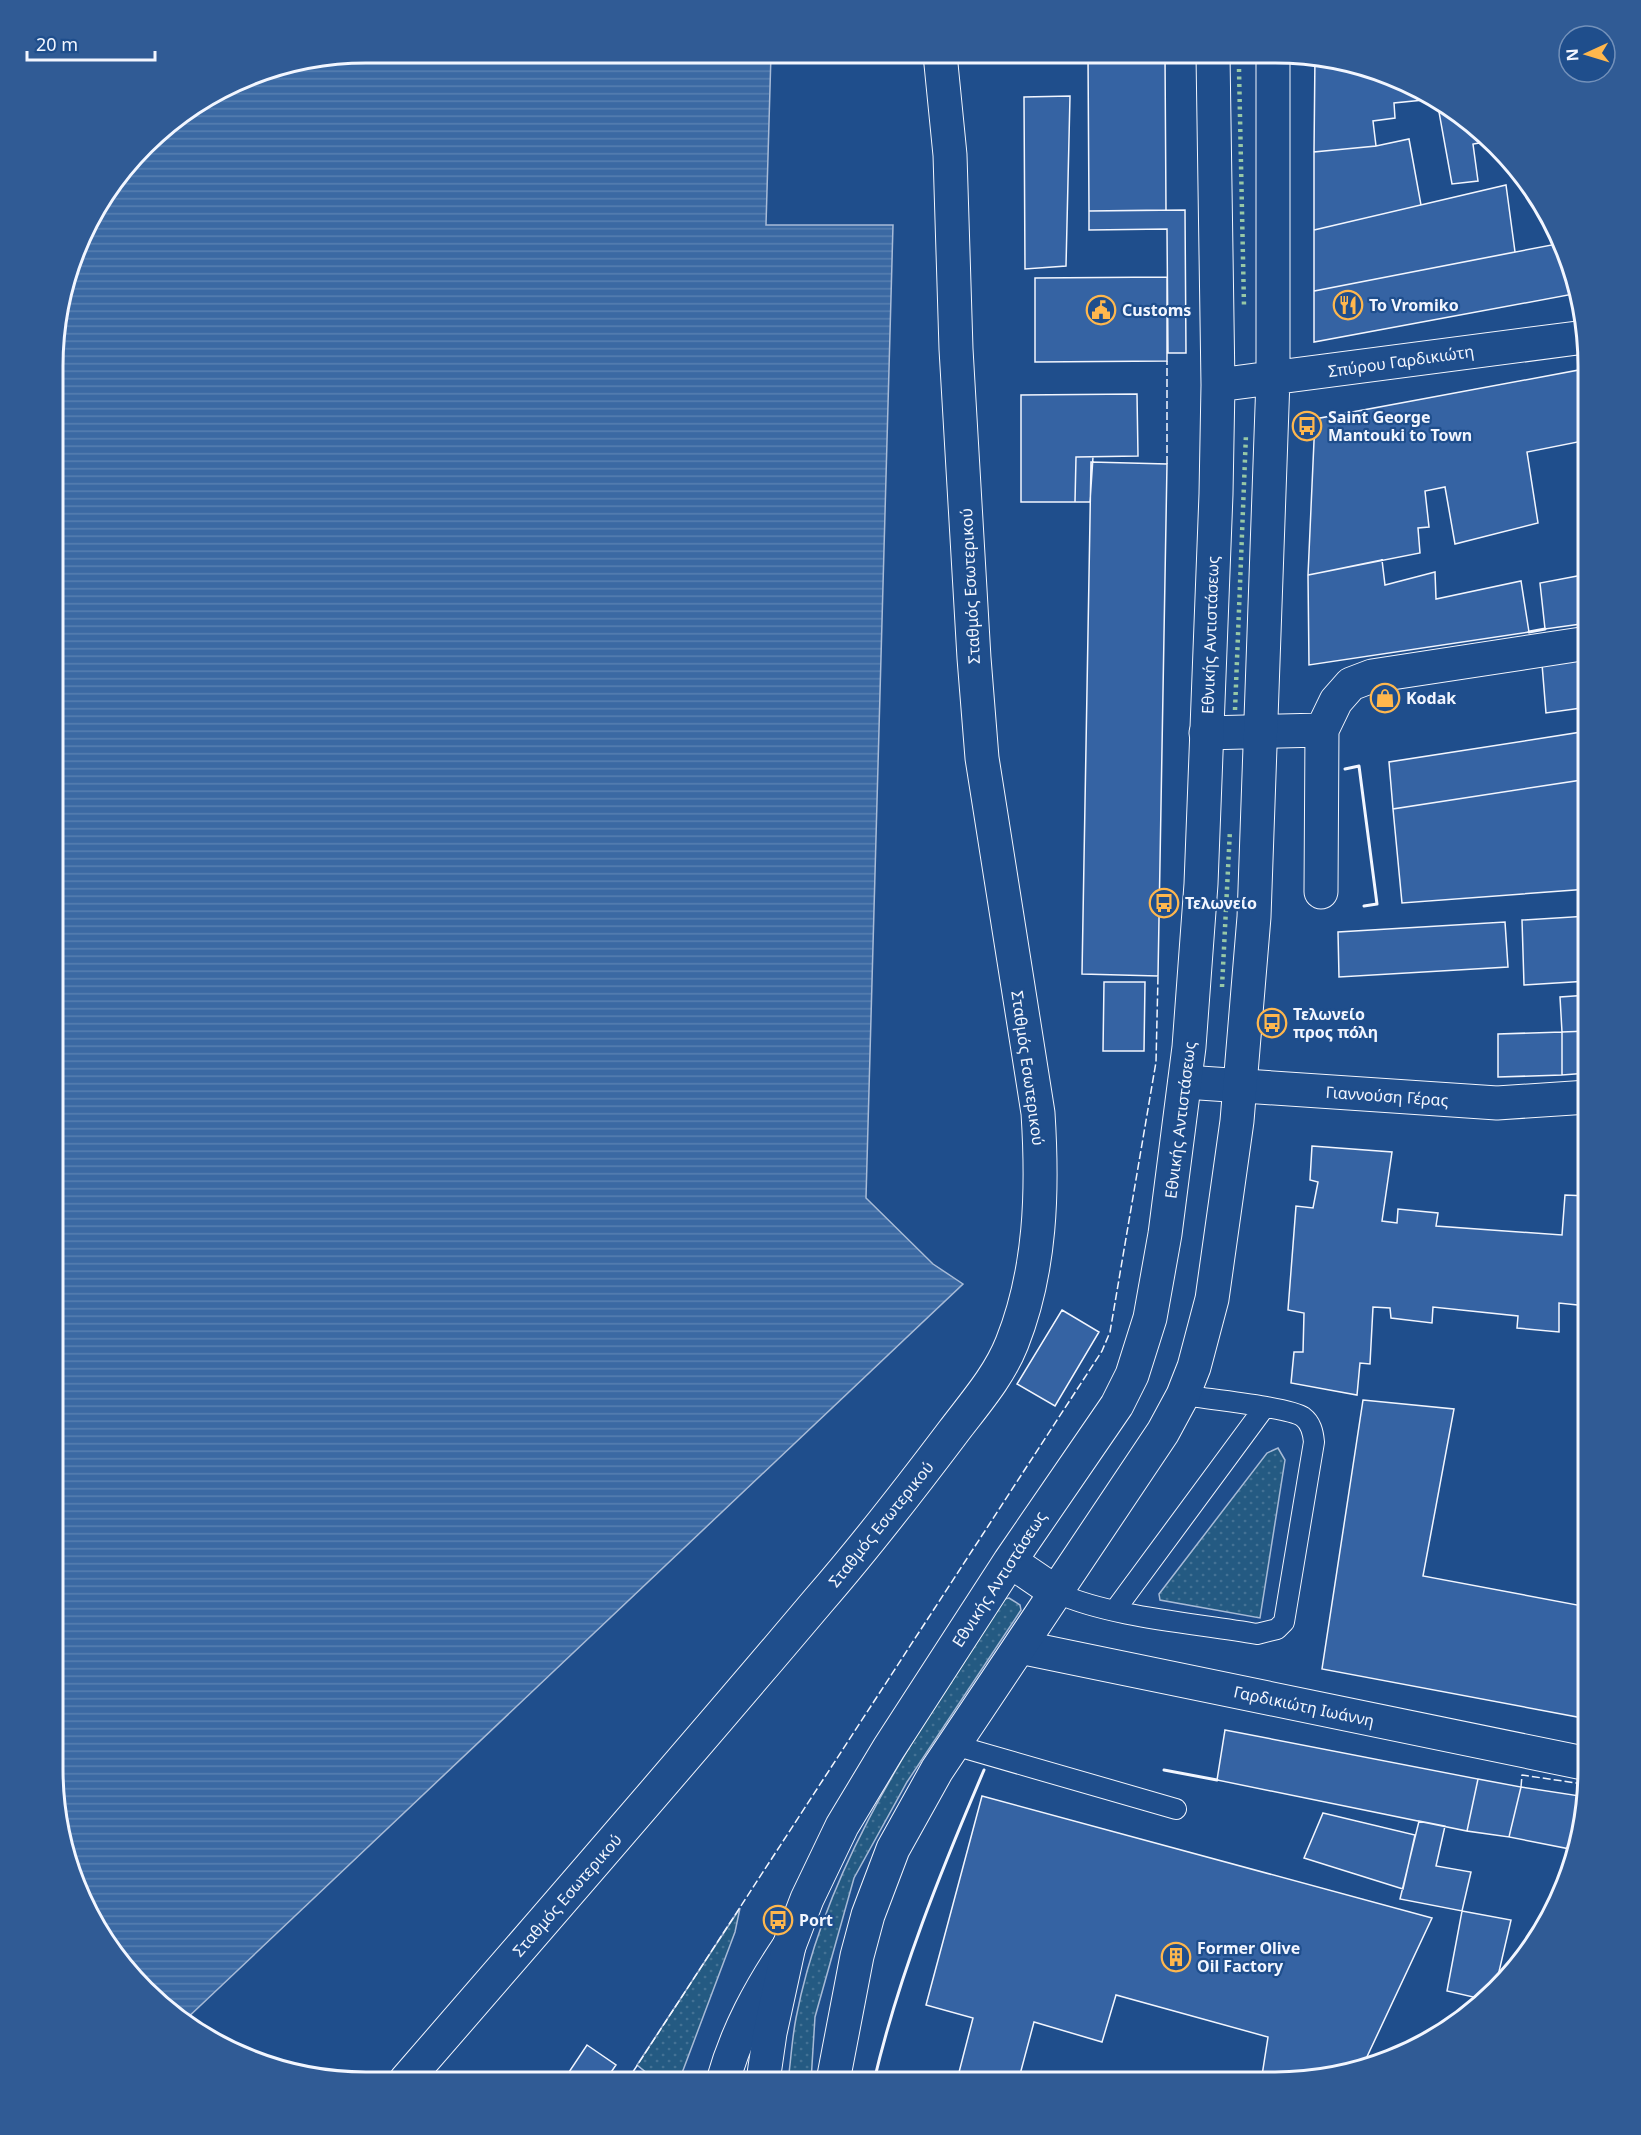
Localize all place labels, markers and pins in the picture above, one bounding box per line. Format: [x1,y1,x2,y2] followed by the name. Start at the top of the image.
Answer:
[1332,289,1364,321] restaurant icon: To Vromiko
[1085,294,1117,326] public building icon: Customs
[1369,294,1459,316] place label: To Vromiko
[1122,299,1191,321] place label: Customs
[1328,406,1472,446] place label: Saint George Mantouki to Town
[1291,410,1323,442] bus stop icon: Saint George Mantouki to Town
[1369,682,1401,714] shop icon: Kodak
[1406,687,1456,709] place label: Kodak
[1148,887,1180,919] bus stop icon: Τελωνείο
[1185,892,1257,914] place label: Τελωνείο
[1293,1003,1378,1043] place label: Τελωνείο προς πόλη
[1256,1007,1288,1039] bus stop icon: Τελωνείο προς πόλη
[762,1904,794,1936] bus stop icon: Port
[799,1909,833,1931] place label: Port
[1197,1937,1300,1977] place label: Former Olive Oil Factory
[1160,1941,1192,1973] building icon: Former Olive Oil Factory

